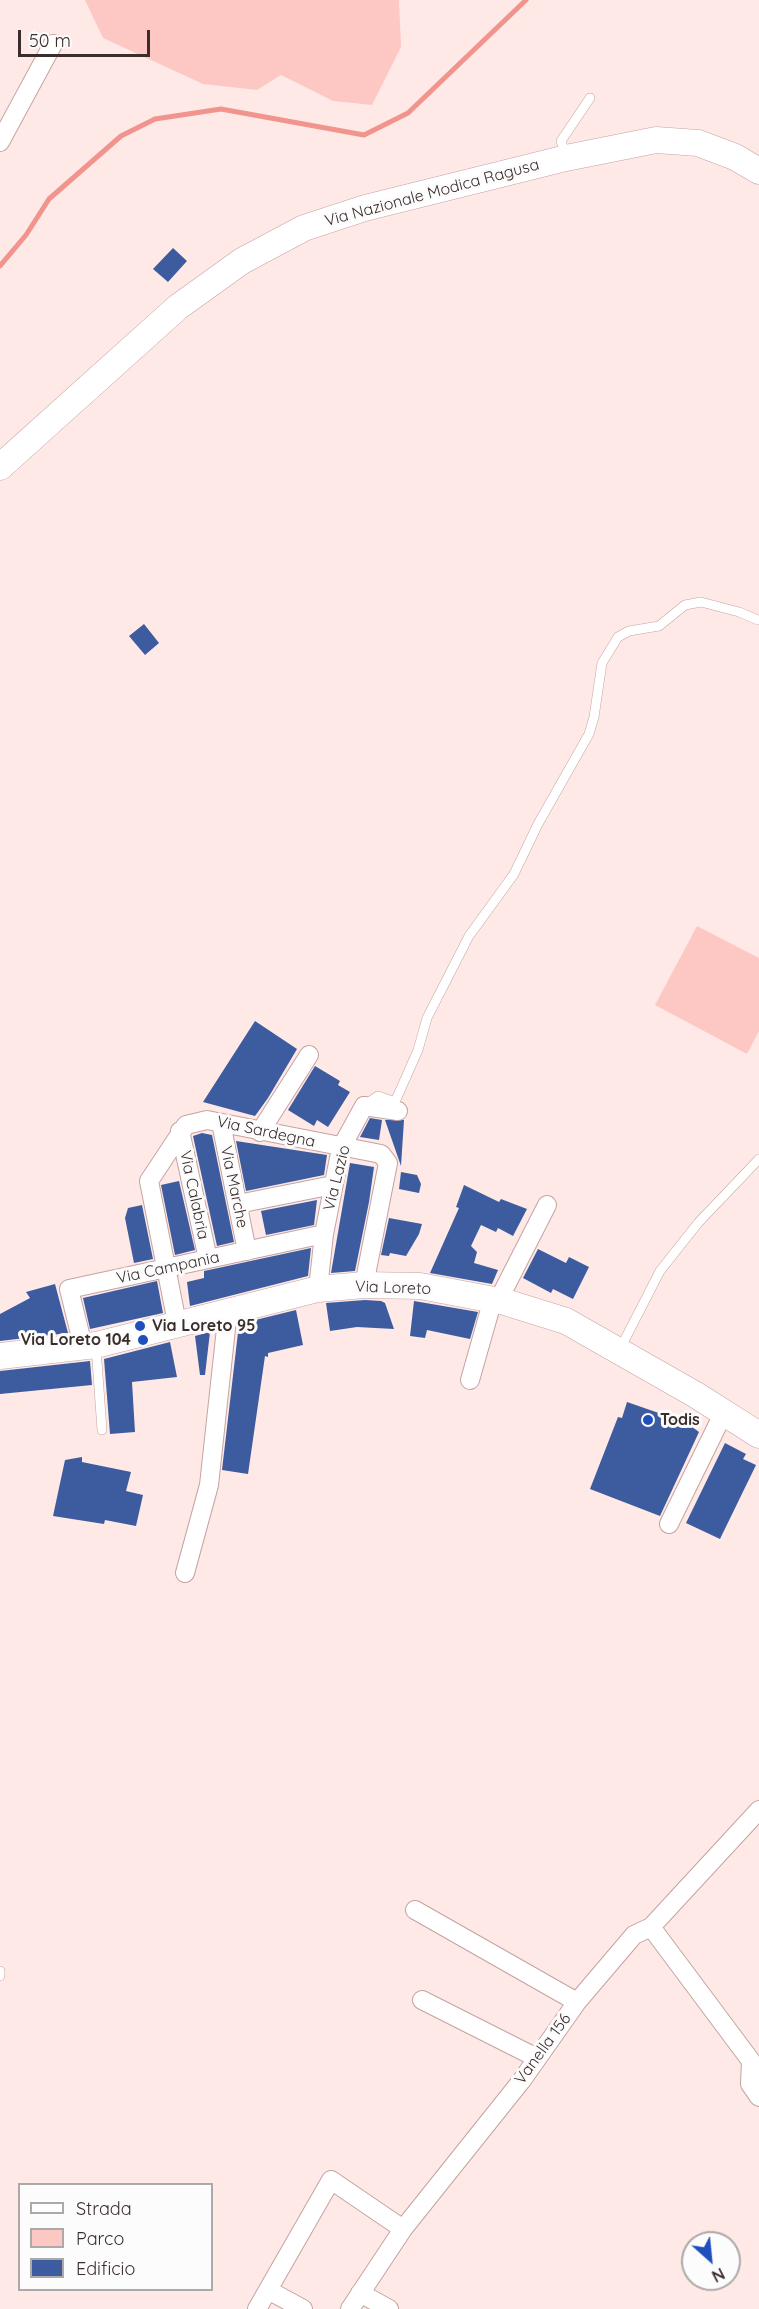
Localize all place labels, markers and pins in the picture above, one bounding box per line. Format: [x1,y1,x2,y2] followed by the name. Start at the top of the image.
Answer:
[152,1316,255,1336] place label: Via Loreto 95
[133,1319,147,1333] marker: Via Loreto 95
[20,1330,131,1350] place label: Via Loreto 104
[136,1333,150,1347] marker: Via Loreto 104
[660,1410,700,1430] place label: Todis
[641,1413,655,1427] marker: Todis

